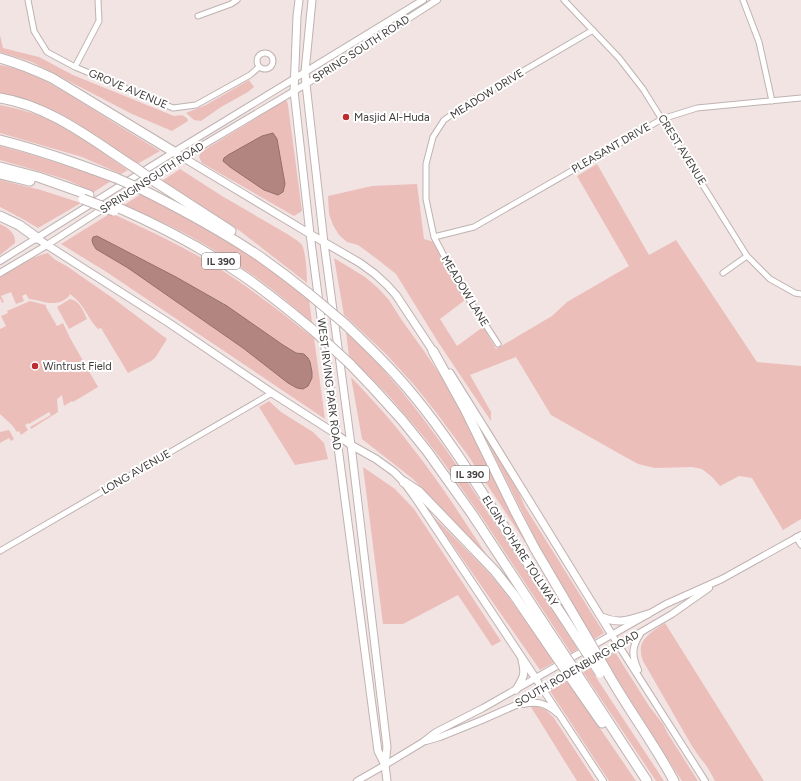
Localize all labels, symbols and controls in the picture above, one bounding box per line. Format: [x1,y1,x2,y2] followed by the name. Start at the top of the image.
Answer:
[310,13,412,85] street label: SPRING SOUTH ROAD
[448,66,526,122] street label: MEADOW DRIVE
[87,67,169,111] street label: GROVE AVENUE
[354,111,430,124] place label: Masjid Al-Huda
[341,112,351,122] marker: Masjid Al-Huda
[655,112,709,188] street label: CREST AVENUE
[569,120,653,176] street label: PLEASANT DRIVE
[98,139,207,217] street label: SPRINGINSGUTH ROAD
[202,253,240,269] road number: IL 390
[439,253,491,329] street label: MEADOW LANE
[314,317,344,451] street label: WEST IRVING PARK ROAD
[43,360,112,373] place label: Wintrust Field
[30,361,40,371] marker: Wintrust Field
[99,447,173,497] street label: LONG AVENUE
[451,466,489,482] road number: IL 390
[479,493,561,609] street label: ELGIN-O'HARE TOLLWAY
[513,628,642,710] street label: SOUTH RODENBURG ROAD

